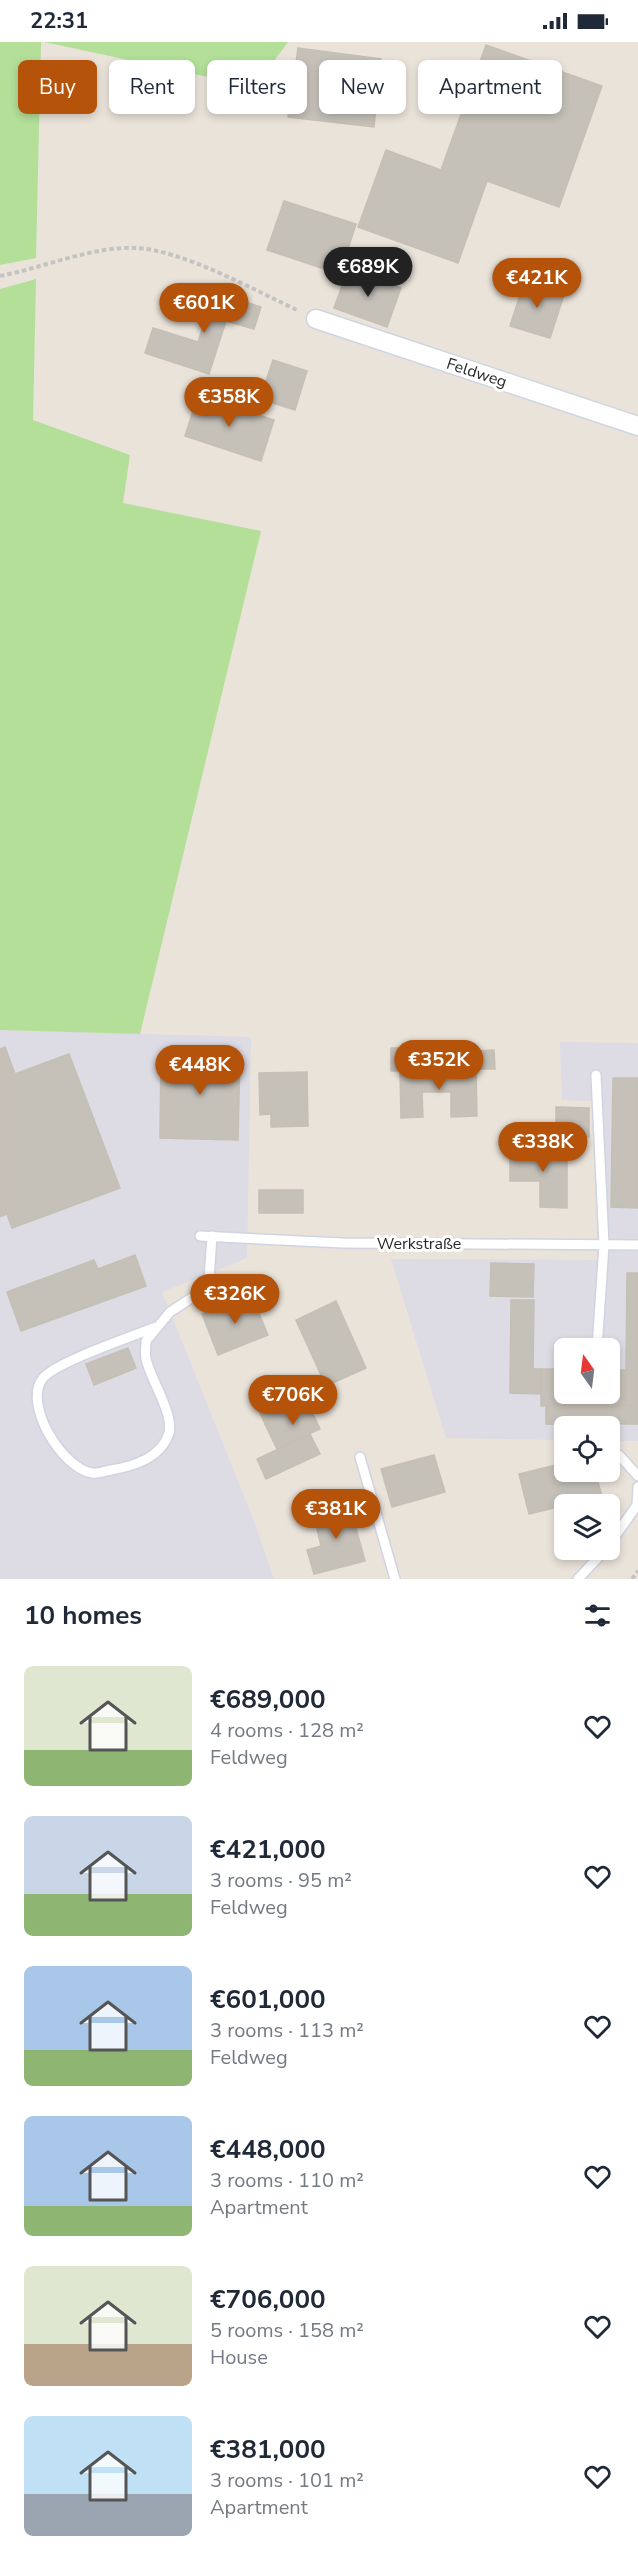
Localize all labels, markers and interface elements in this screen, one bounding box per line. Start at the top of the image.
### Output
text: 22:31 [30,6,88,36]
chip: Buy [18,60,97,114]
chip: Rent [109,60,195,114]
chip: Filters [207,60,307,114]
chip: New [319,60,406,114]
chip: Apartment [418,60,562,114]
pin: €689K [326,247,410,298]
text: €689K [337,253,399,280]
pin: €421K [495,258,579,309]
text: €421K [506,264,568,291]
pin: €601K [162,283,246,334]
text: €601K [173,289,235,316]
street label: Feldweg [444,353,510,393]
pin: €358K [187,377,271,428]
text: €358K [198,383,260,410]
pin: €352K [397,1040,481,1091]
pin: €448K [158,1045,242,1096]
text: €352K [408,1046,470,1073]
text: €448K [169,1051,231,1078]
pin: €338K [501,1122,585,1173]
text: €338K [512,1128,574,1155]
street label: Werkstraße [377,1233,461,1255]
pin: €326K [193,1274,277,1325]
text: €326K [204,1280,266,1307]
north arrow [554,1338,620,1404]
map controls [554,1338,620,1560]
pin: €706K [251,1375,335,1426]
text: €706K [262,1381,324,1408]
button: locate [554,1416,620,1482]
pin: €381K [294,1489,378,1540]
button: layers [554,1494,620,1560]
text: €381K [305,1495,367,1522]
text: 10 homes [24,1598,142,1633]
icon: filters [581,1599,614,1632]
text: €689,000 [210,1682,326,1717]
icon: home [72,1690,144,1762]
icon: heart [581,1710,614,1743]
text: 4 rooms · 128 m² [210,1717,364,1744]
text: Feldweg [210,1744,288,1771]
text: €421,000 [210,1832,326,1867]
icon: home [72,1840,144,1912]
icon: heart [581,1860,614,1893]
text: 3 rooms · 95 m² [210,1867,352,1894]
text: Feldweg [210,1894,288,1921]
text: €601,000 [210,1982,326,2017]
icon: home [72,1990,144,2062]
icon: heart [581,2010,614,2043]
text: 3 rooms · 113 m² [210,2017,364,2044]
text: Feldweg [210,2044,288,2071]
text: €448,000 [210,2132,326,2167]
icon: home [72,2140,144,2212]
icon: heart [581,2160,614,2193]
text: 3 rooms · 110 m² [210,2167,364,2194]
text: Apartment [210,2194,308,2221]
text: €706,000 [210,2282,326,2317]
icon: home [72,2290,144,2362]
icon: heart [581,2310,614,2343]
text: 5 rooms · 158 m² [210,2317,364,2344]
text: House [210,2344,268,2371]
text: €381,000 [210,2432,326,2467]
icon: home [72,2440,144,2512]
icon: heart [581,2460,614,2493]
text: 3 rooms · 101 m² [210,2467,364,2494]
text: Apartment [210,2494,308,2521]

